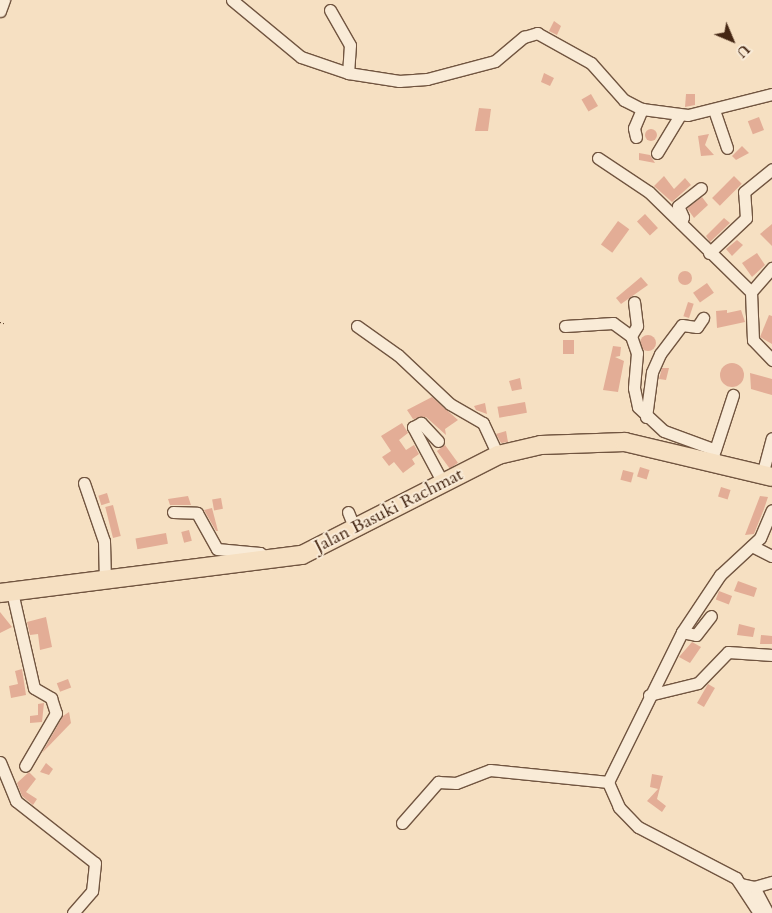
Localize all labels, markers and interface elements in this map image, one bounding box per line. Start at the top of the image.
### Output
north arrow [707,15,757,65]
text: U [732,40,754,62]
street label: Jalan Basuki Rachmat [311,464,467,558]

